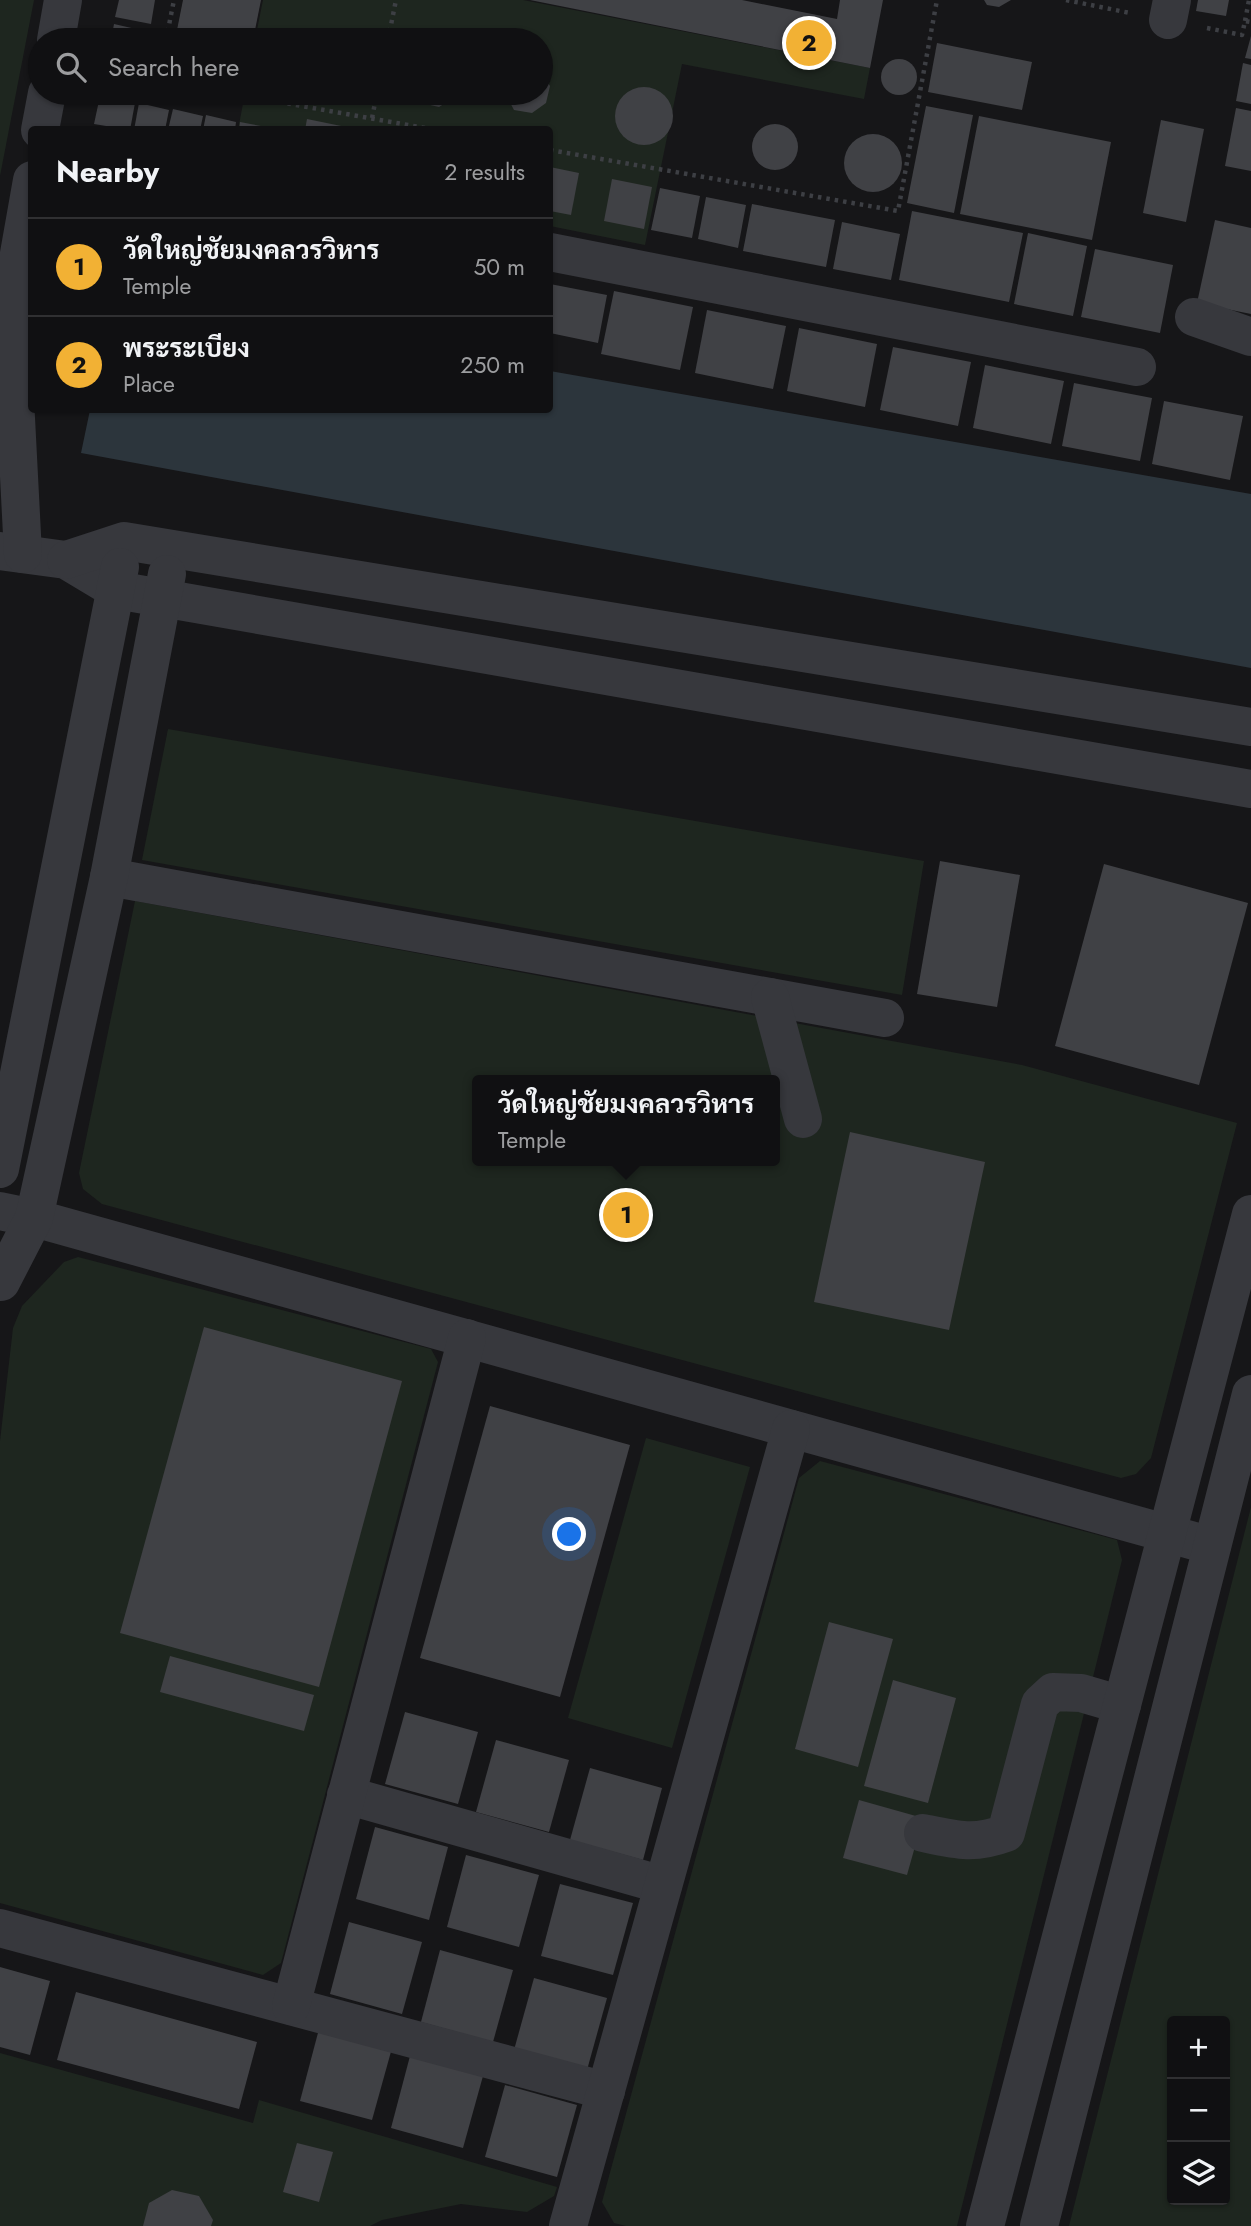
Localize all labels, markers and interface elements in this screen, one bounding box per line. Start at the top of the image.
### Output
pin: 2 [786,17,832,69]
search box [28,28,553,105]
icon: search [52,48,90,86]
text: Search here [108,48,240,86]
text: Nearby [56,150,159,193]
text: 2 results [444,155,525,189]
text: วัดใหญ่ชัยมงคลวรวิหาร [123,231,379,269]
text: 1 [73,250,85,284]
text: 50 m [473,250,525,284]
text: Temple [123,269,191,303]
text: พระระเบียง [123,329,250,367]
text: 2 [71,348,87,382]
text: 250 m [460,348,525,382]
text: Place [123,367,175,401]
popup [472,1075,780,1166]
text: วัดใหญ่ชัยมงคลวรวิหาร [498,1085,754,1123]
text: Temple [498,1123,566,1157]
pin: 1 [603,1189,649,1241]
your location [552,1517,586,1551]
map controls [1167,2016,1230,2205]
button: + [1167,2016,1230,2079]
button: − [1167,2079,1230,2142]
button: layers [1167,2142,1230,2205]

